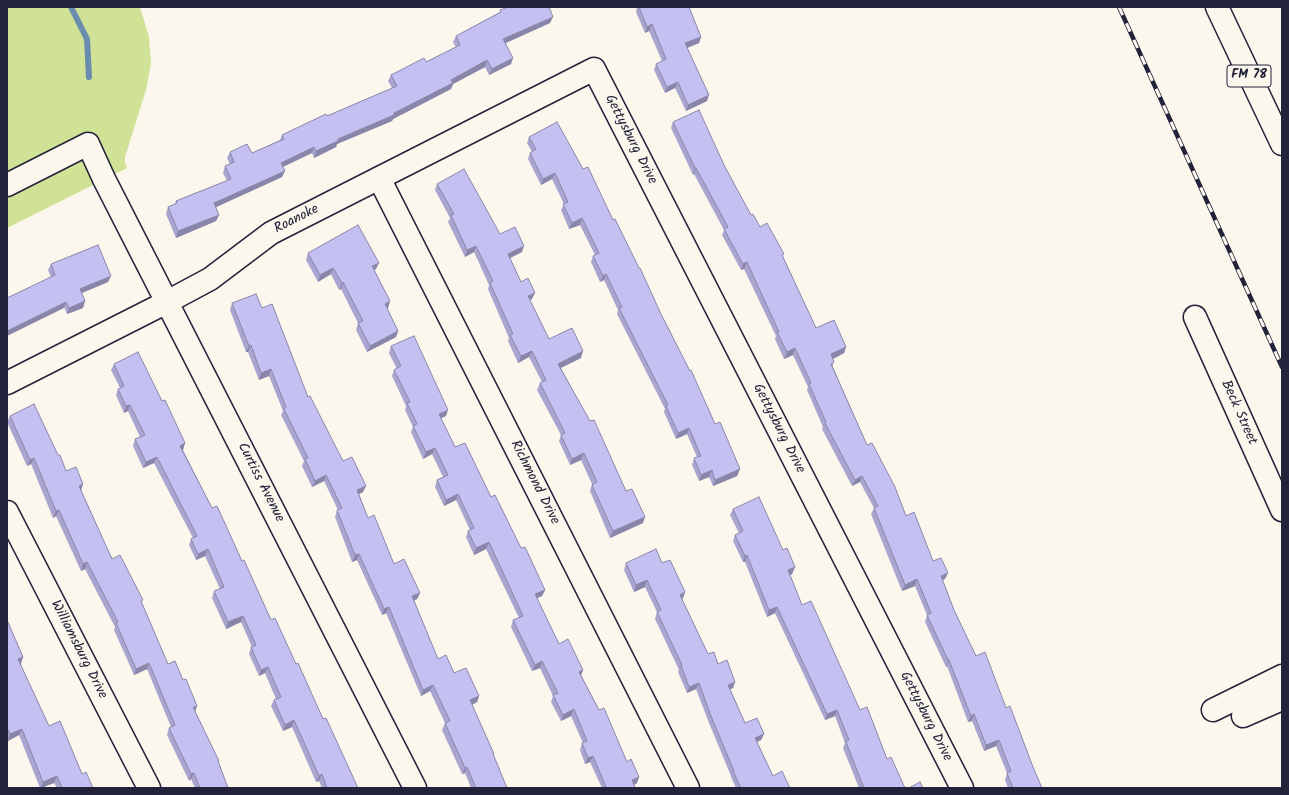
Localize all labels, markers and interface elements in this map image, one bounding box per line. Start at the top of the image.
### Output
road number: FM 78 [1227,65,1271,87]
street label: Gettysburg Drive [600,92,660,188]
street label: Roanoke [272,202,322,238]
street label: Beck Street [1216,378,1260,448]
street label: Gettysburg Drive [748,381,808,477]
street label: Richmond Drive [506,438,562,528]
street label: Curtiss Avenue [233,440,287,526]
street label: Williamsburg Drive [46,598,110,702]
street label: Gettysburg Drive [895,669,955,765]

